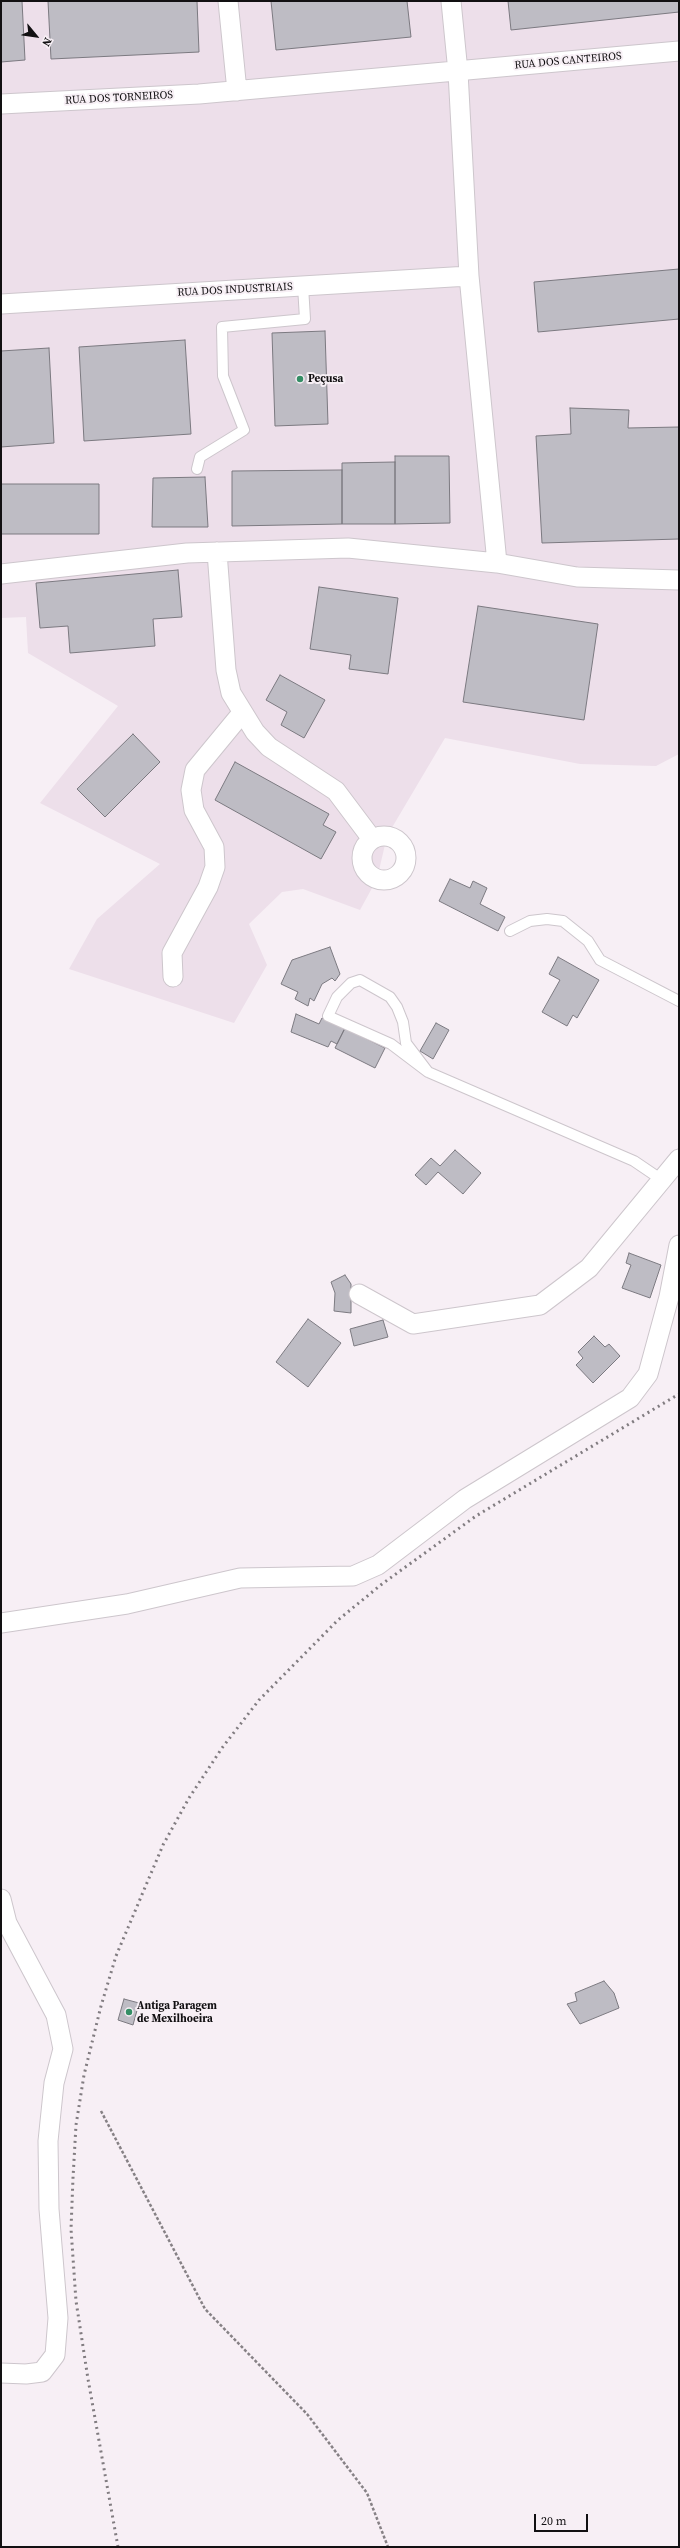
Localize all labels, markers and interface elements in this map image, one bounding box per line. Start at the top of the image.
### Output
north arrow [16,16,56,56]
text: N [38,35,55,49]
street label: RUA DOS CANTEIROS [514,50,622,72]
street label: RUA DOS TORNEIROS [65,89,173,107]
street label: RUA DOS INDUSTRIAIS [177,280,293,300]
place label: Peçusa [308,372,343,386]
marker: Peçusa [295,374,305,384]
place label: Antiga Paragem de Mexilhoeira [137,1999,217,2025]
marker: Antiga Paragem de Mexilhoeira [124,2007,134,2017]
scale bar [536,2506,590,2532]
text: 20 m [541,2513,567,2529]

